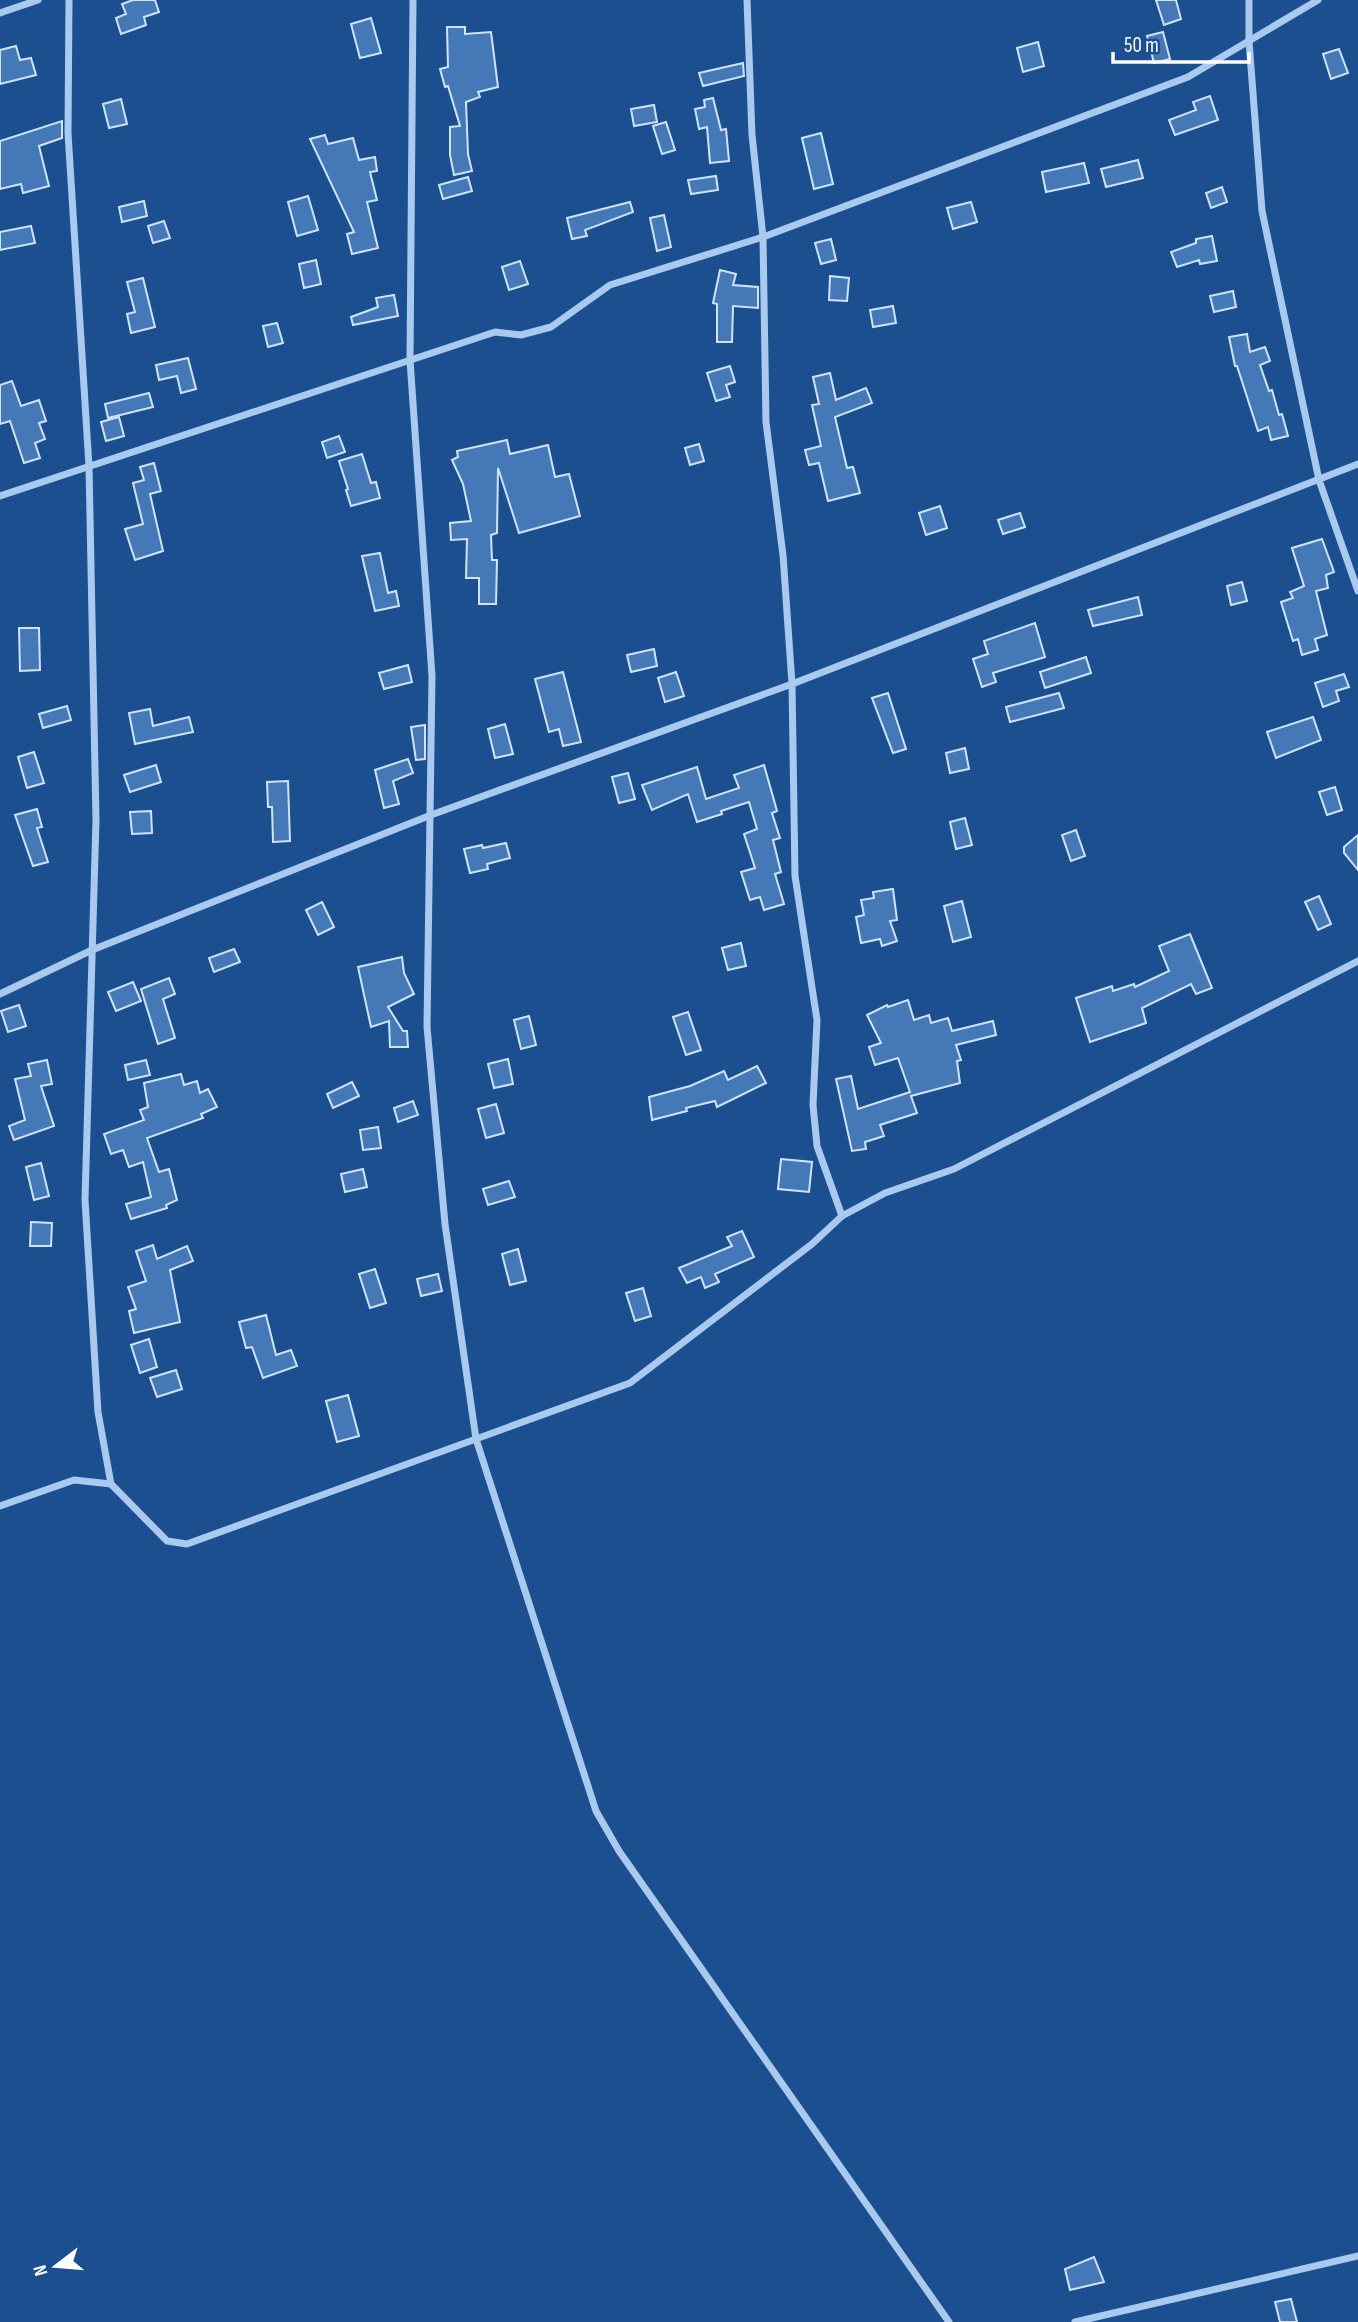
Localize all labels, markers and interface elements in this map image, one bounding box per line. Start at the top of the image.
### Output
scale bar [1113,21,1250,65]
text: 50 m [1124,33,1159,58]
north arrow [21,2231,91,2301]
text: N [29,2262,54,2278]

